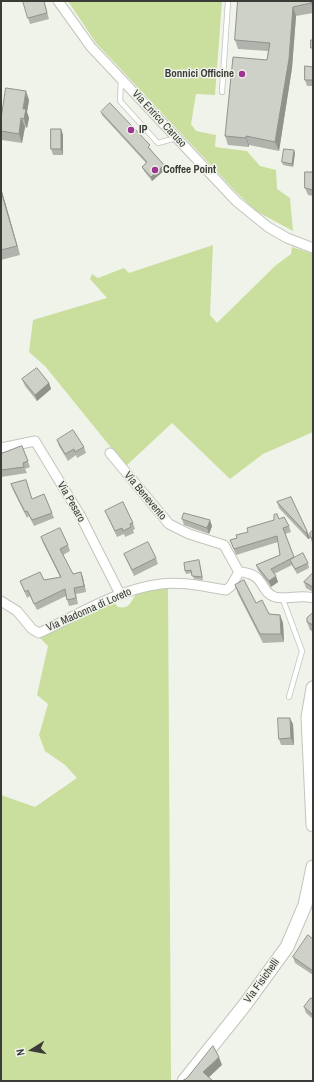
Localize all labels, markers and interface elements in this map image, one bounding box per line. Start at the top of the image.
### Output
place label: Bonnici Officine [165,67,234,81]
marker: Bonnici Officine [237,69,247,79]
street label: Via Enrico Caruso [129,88,189,150]
place label: IP [139,123,148,137]
marker: IP [126,125,136,135]
place label: Coffee Point [163,163,216,177]
marker: Coffee Point [150,165,160,175]
street label: Via Benevento [121,469,169,523]
street label: Via Pesaro [54,479,88,525]
street label: Via Madonna di Loreto [44,585,134,635]
street label: Via Fisichelli [241,956,283,1006]
north arrow [12,1030,52,1070]
text: N [13,1048,28,1057]

